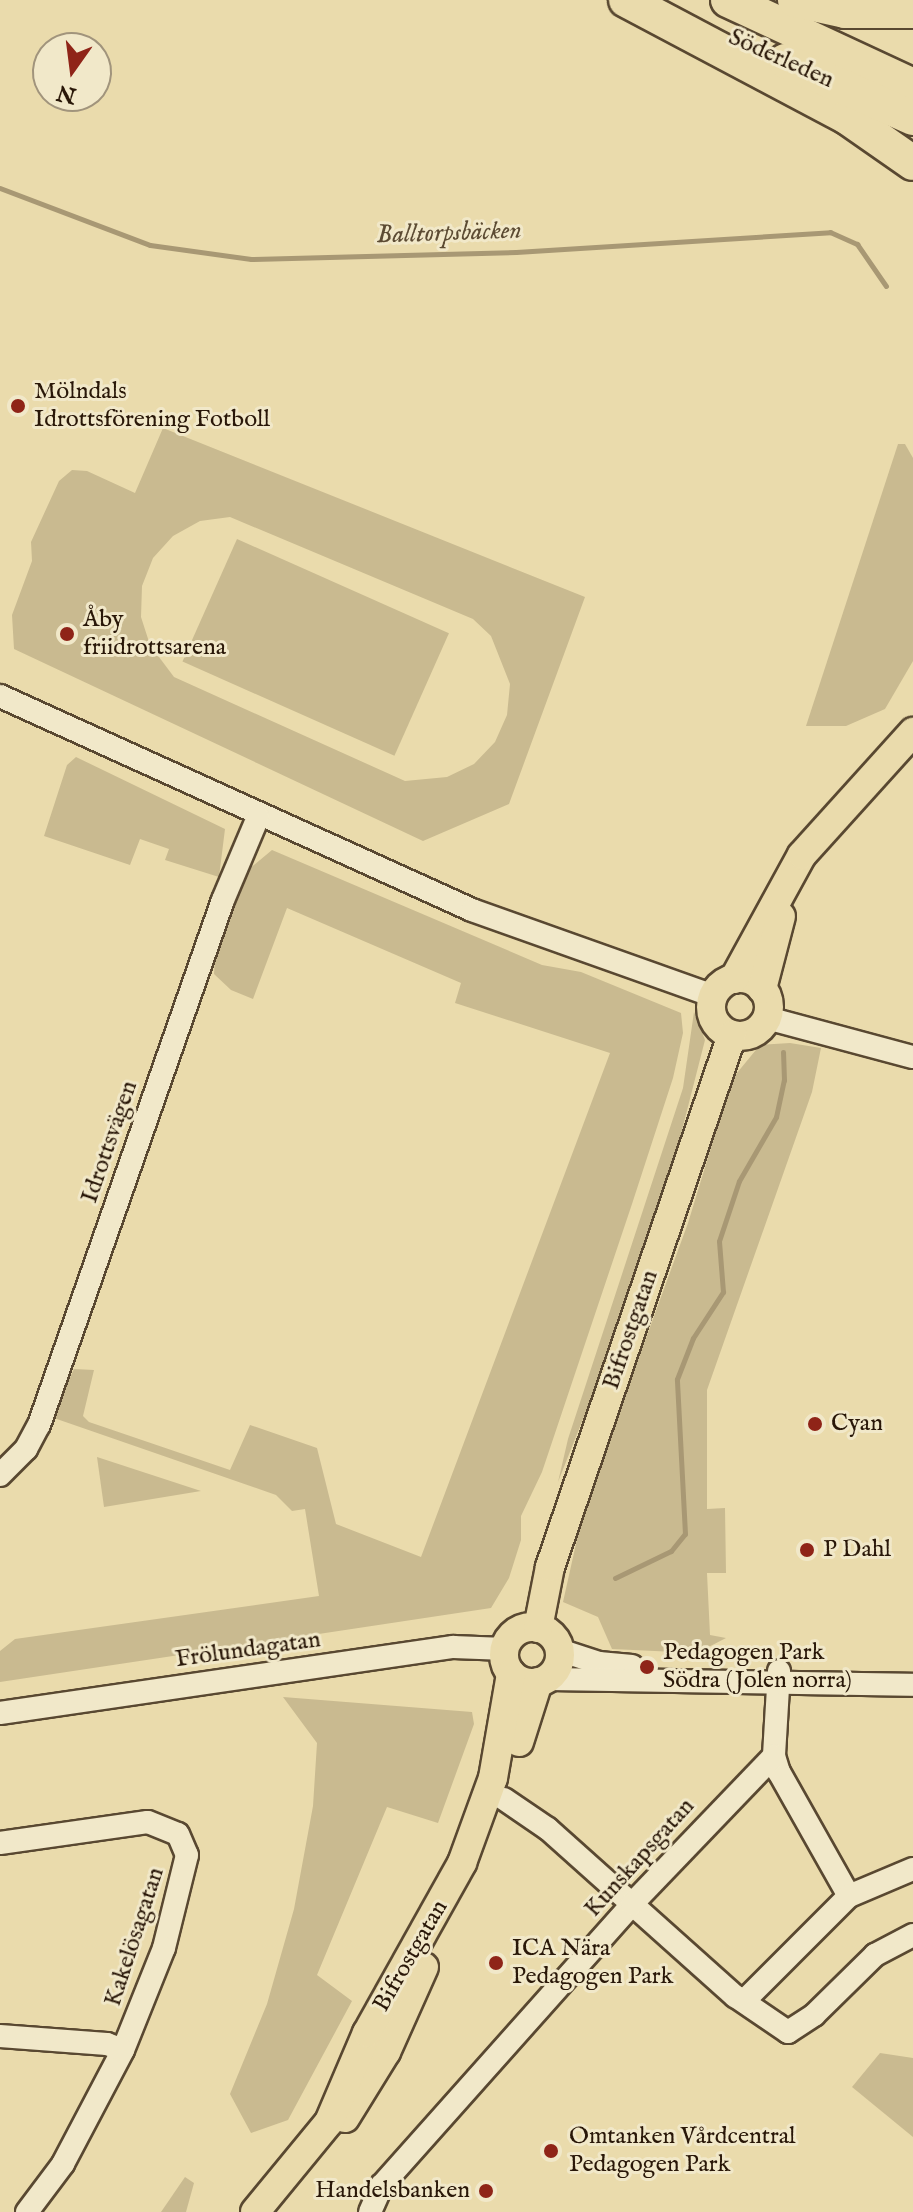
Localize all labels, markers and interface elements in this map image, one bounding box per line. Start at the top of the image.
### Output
street label: Söderleden [724,23,838,95]
north arrow [32,32,112,112]
text: N [54,77,79,109]
water label: Balltorpsbäcken [376,215,522,251]
place label: Mölndals Idrottsförening Fotboll [34,378,270,434]
marker: Mölndals Idrottsförening Fotboll [9,397,27,415]
place label: Åby friidrottsarena [83,606,226,662]
marker: Åby friidrottsarena [58,625,76,643]
street label: Idrottsvägen [76,1077,144,1207]
street label: Bifrostgatan [597,1267,665,1393]
place label: Cyan [831,1410,883,1438]
marker: Cyan [806,1415,824,1433]
place label: P Dahl [823,1536,891,1564]
marker: P Dahl [798,1541,816,1559]
street label: Frölundagatan [174,1626,322,1674]
place label: Pedagogen Park Södra (Jolen norra) [663,1639,852,1695]
marker: Pedagogen Park Södra (Jolen norra) [638,1658,656,1676]
street label: Kunskapsgatan [579,1792,701,1924]
street label: Kakelösagatan [99,1864,171,2010]
street label: Bifrostgatan [367,1895,455,2017]
place label: ICA Nära Pedagogen Park [512,1935,673,1991]
marker: ICA Nära Pedagogen Park [487,1954,505,1972]
place label: Omtanken Vårdcentral Pedagogen Park [569,2123,796,2179]
marker: Omtanken Vårdcentral Pedagogen Park [540,2140,562,2162]
place label: Handelsbanken [315,2177,470,2205]
marker: Handelsbanken [477,2182,495,2200]

